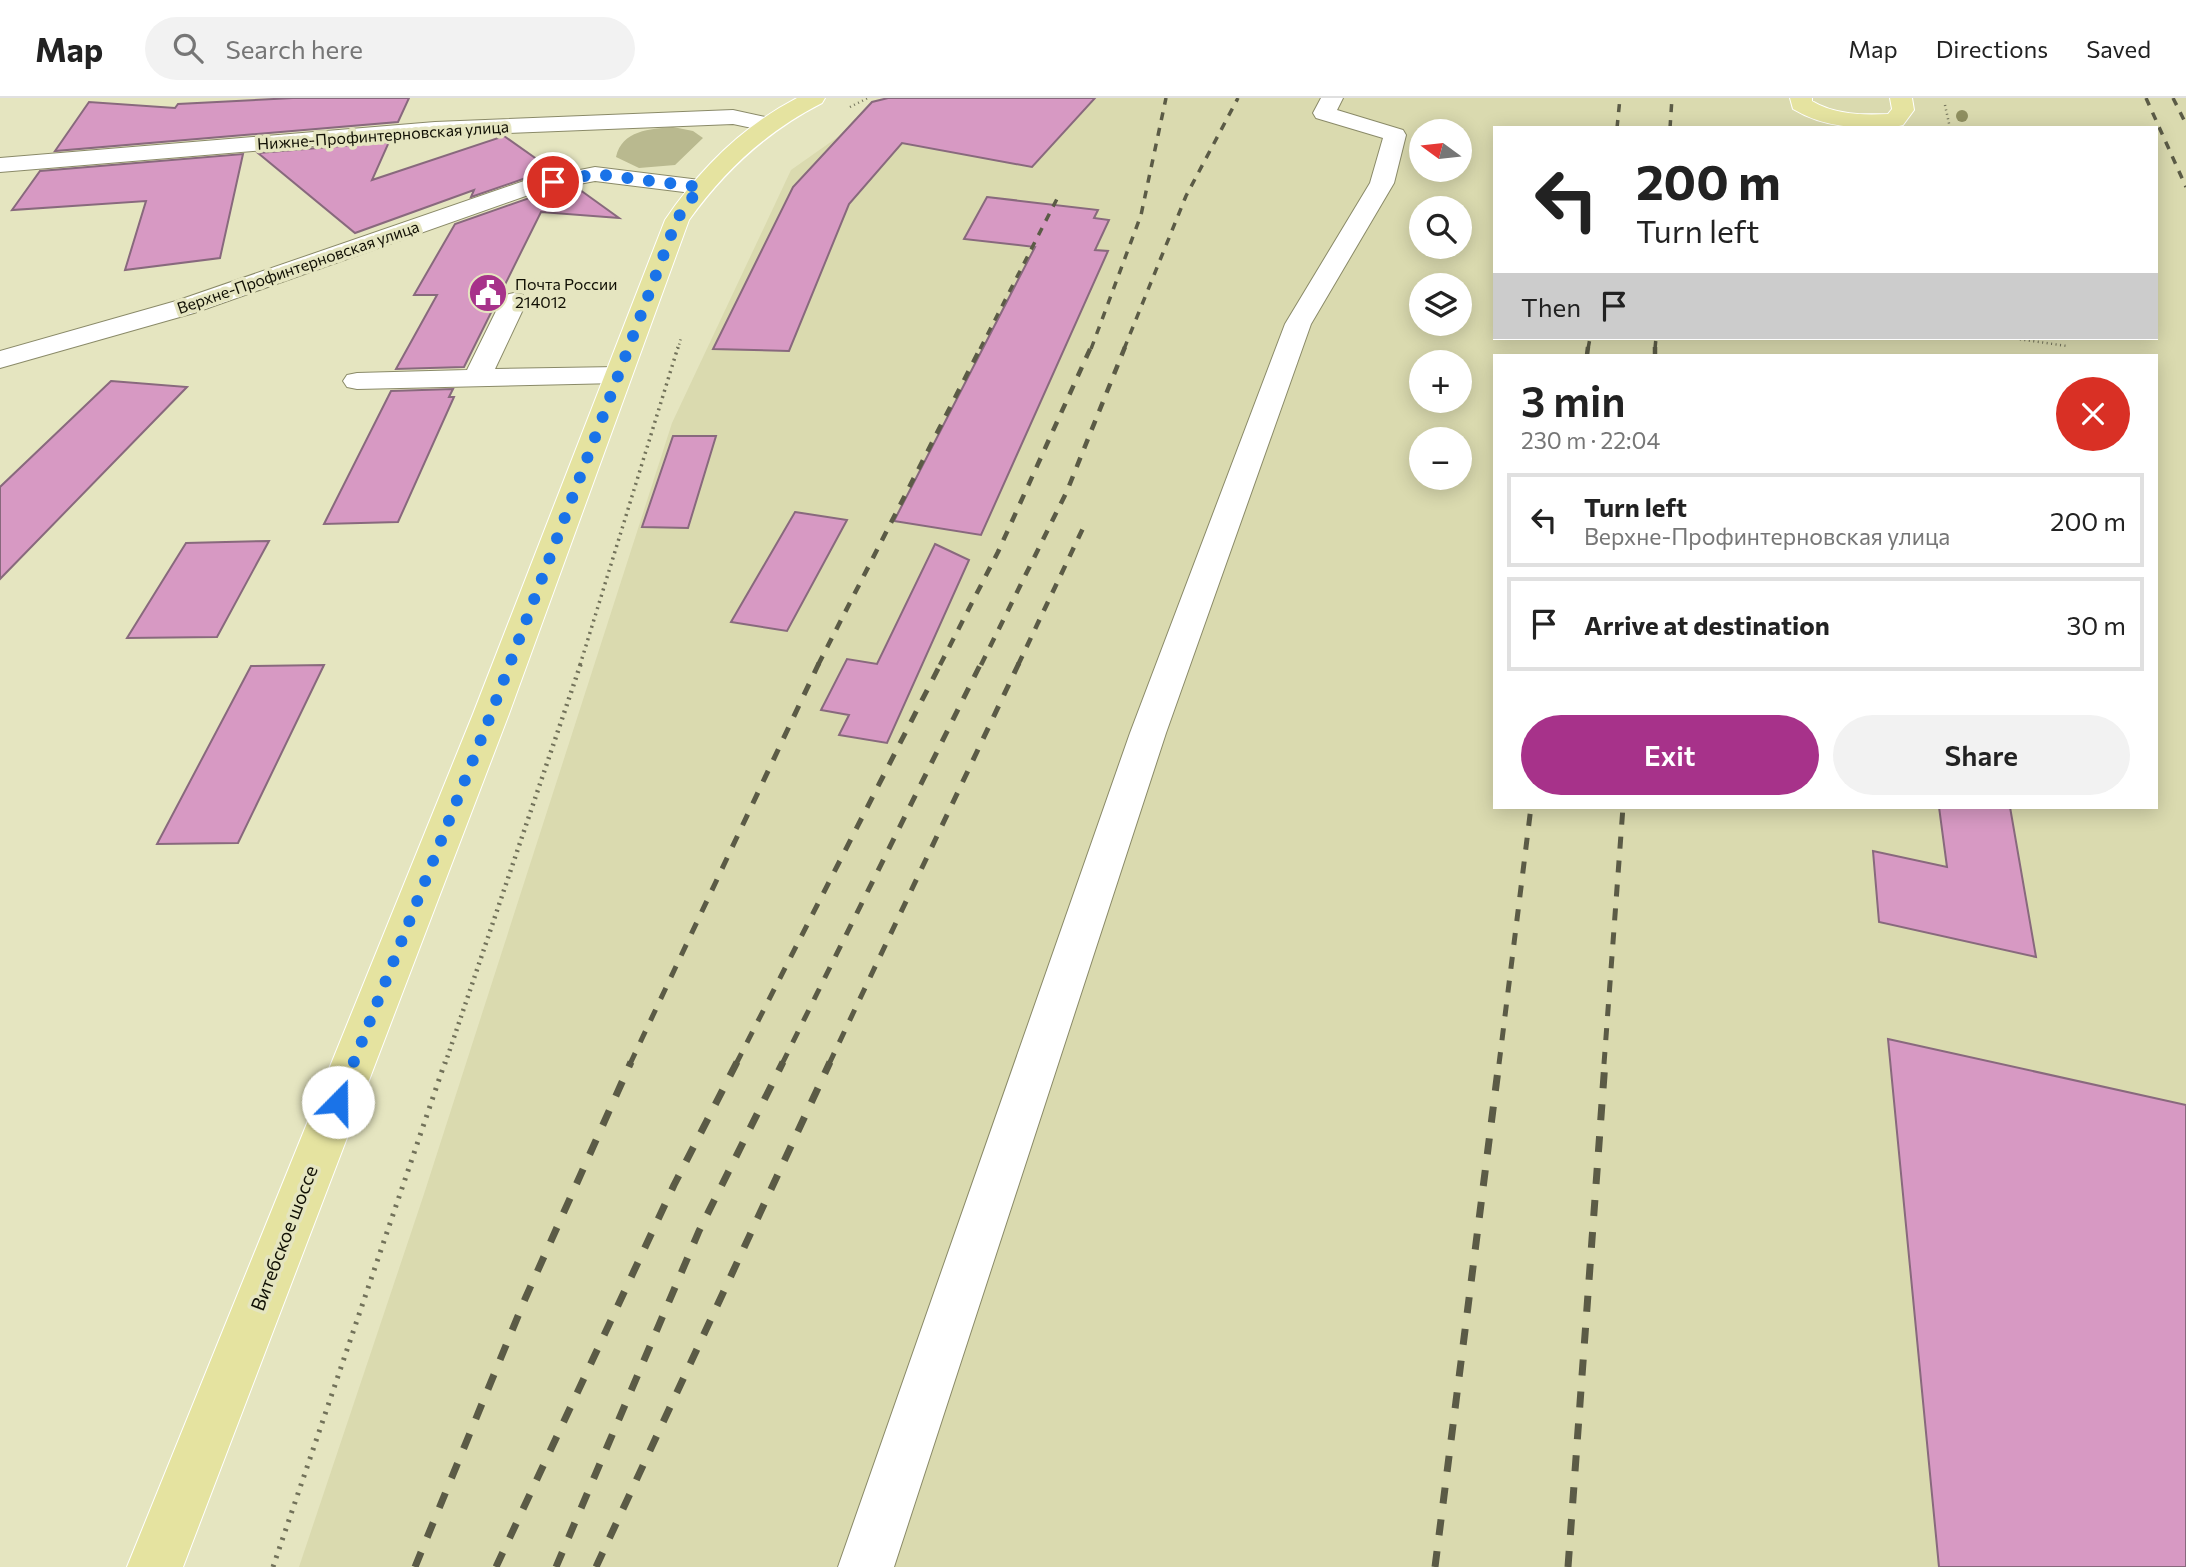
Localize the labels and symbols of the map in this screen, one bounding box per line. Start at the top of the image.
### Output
street label: Нижне-Профинтерновская улица [256,116,509,153]
north arrow [1409,119,1472,182]
pin [523,152,583,212]
street label: Верхне-Профинтерновская улица [174,216,421,317]
public building icon: Почта России 214012 [467,272,509,314]
place label: Почта России 214012 [515,274,617,311]
position arrow [301,1065,375,1139]
street label: Витебское шоссе [245,1162,322,1314]

